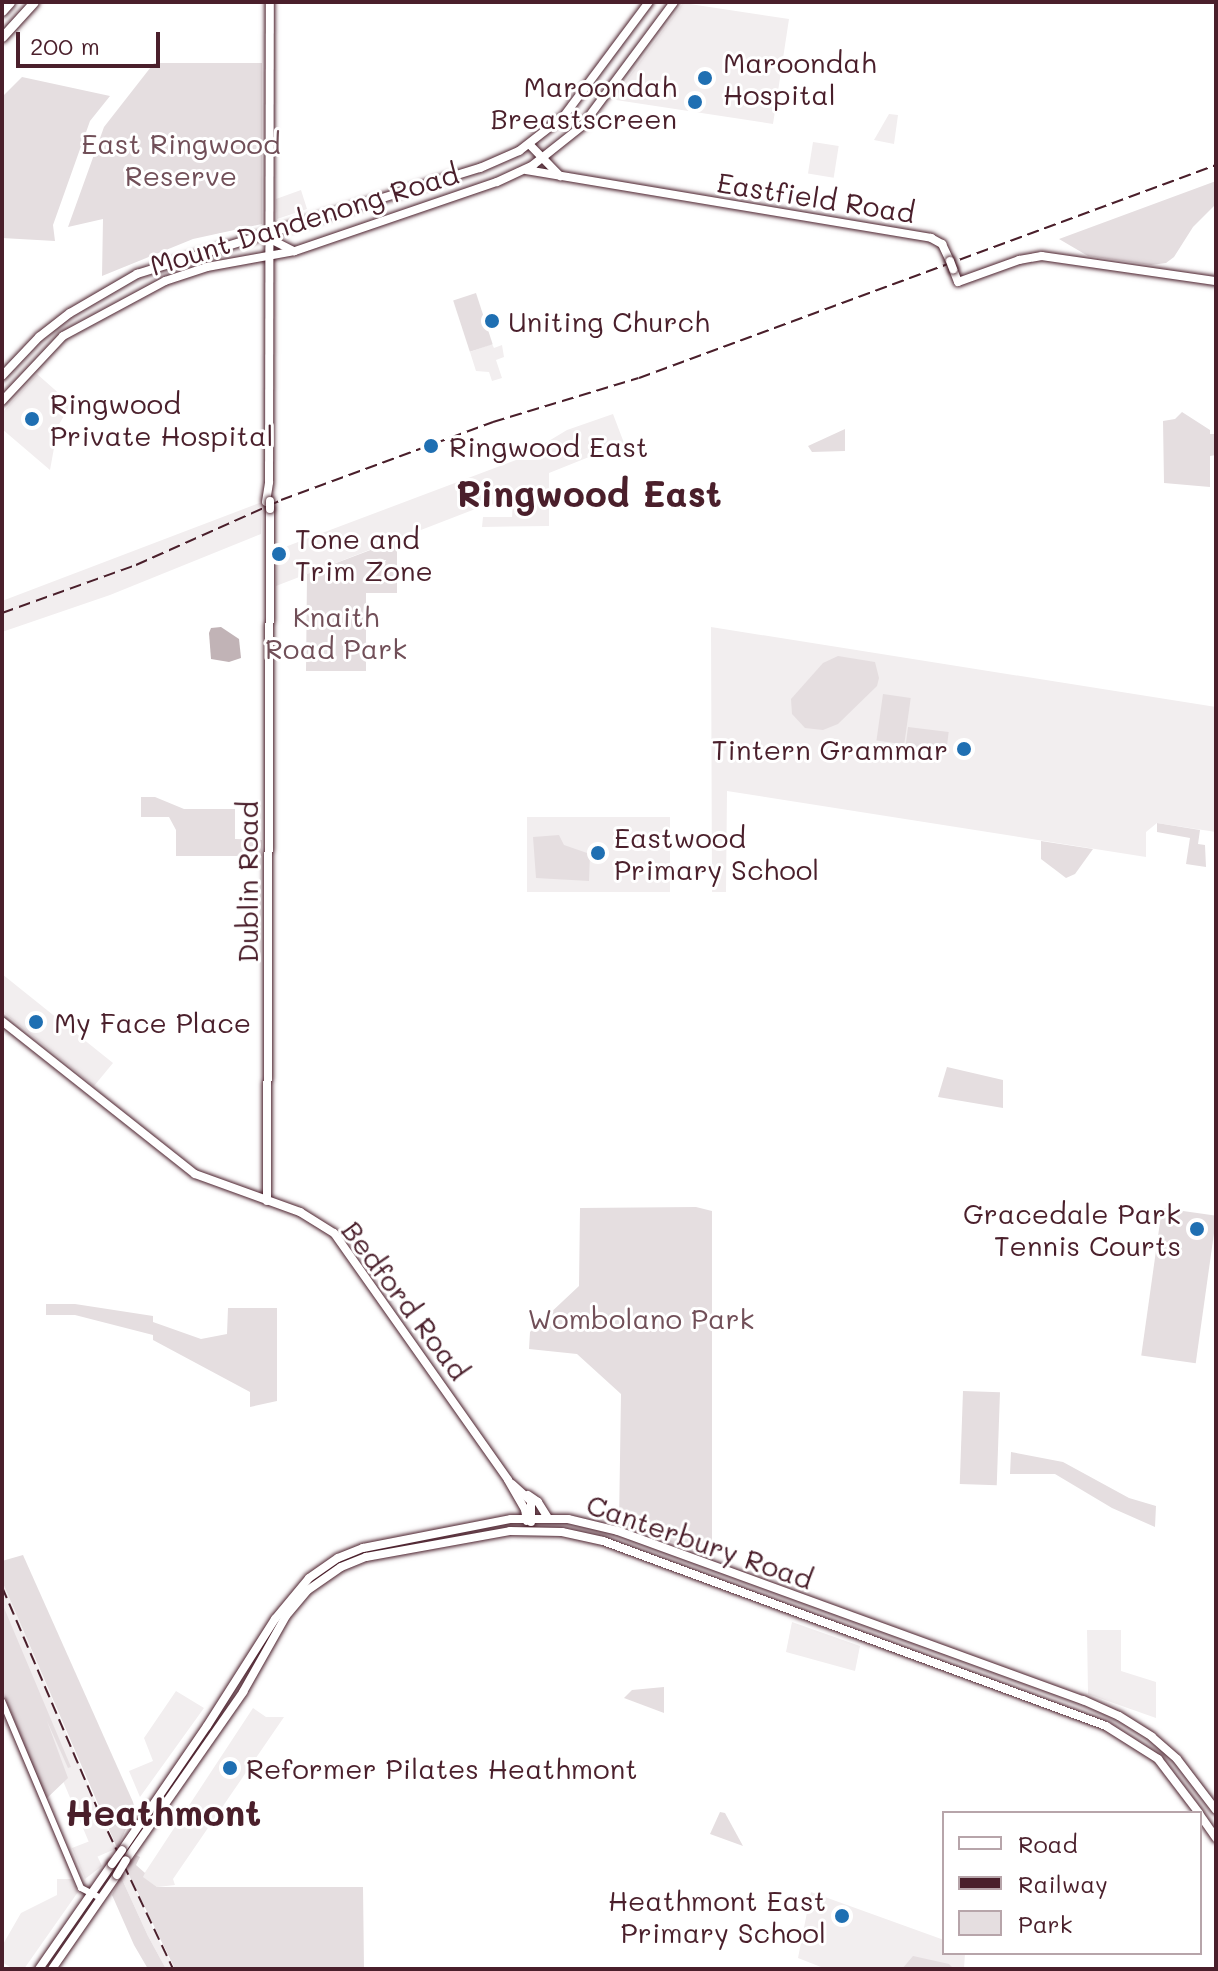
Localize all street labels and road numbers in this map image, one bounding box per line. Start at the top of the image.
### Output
street label: Mount Dandenong Road [146,156,462,282]
street label: Eastfield Road [715,165,917,229]
street label: Dublin Road [230,801,264,963]
street label: Bedford Road [335,1214,477,1386]
street label: Canterbury Road [582,1487,818,1595]

